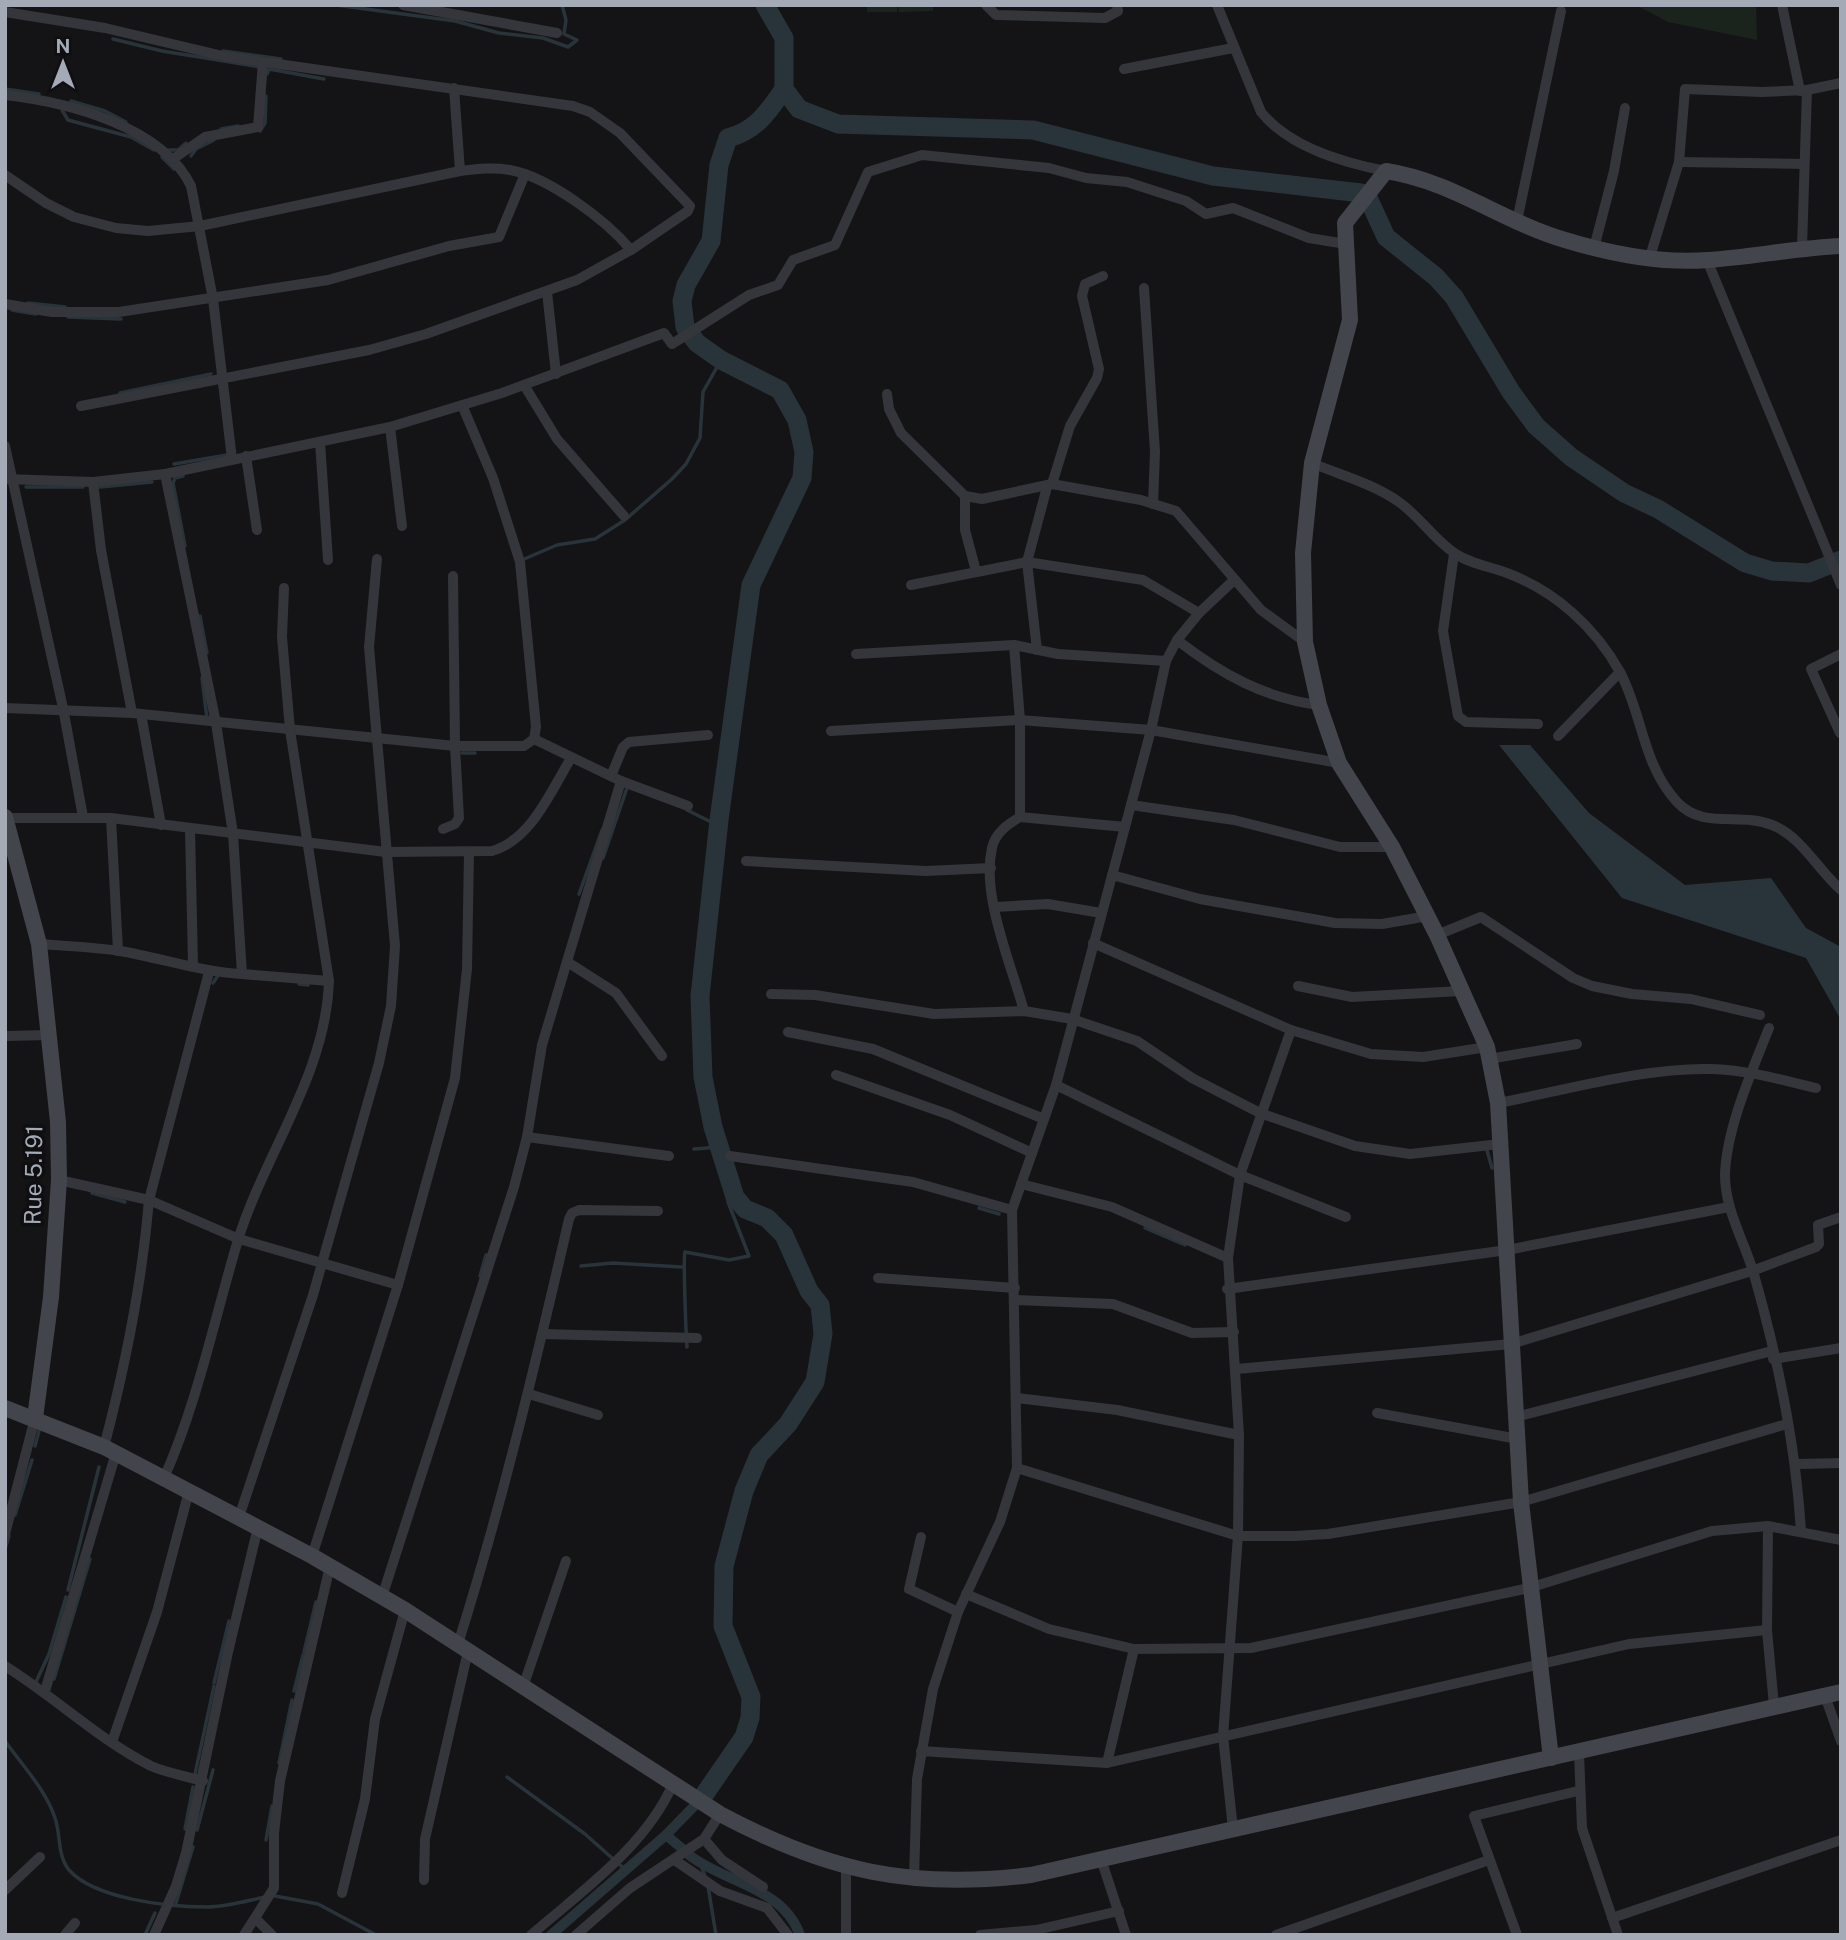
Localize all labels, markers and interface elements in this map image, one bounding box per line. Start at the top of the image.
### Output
north arrow [28,28,98,98]
text: N [56,35,70,57]
street label: Rue 5.191 [19,1125,47,1225]

